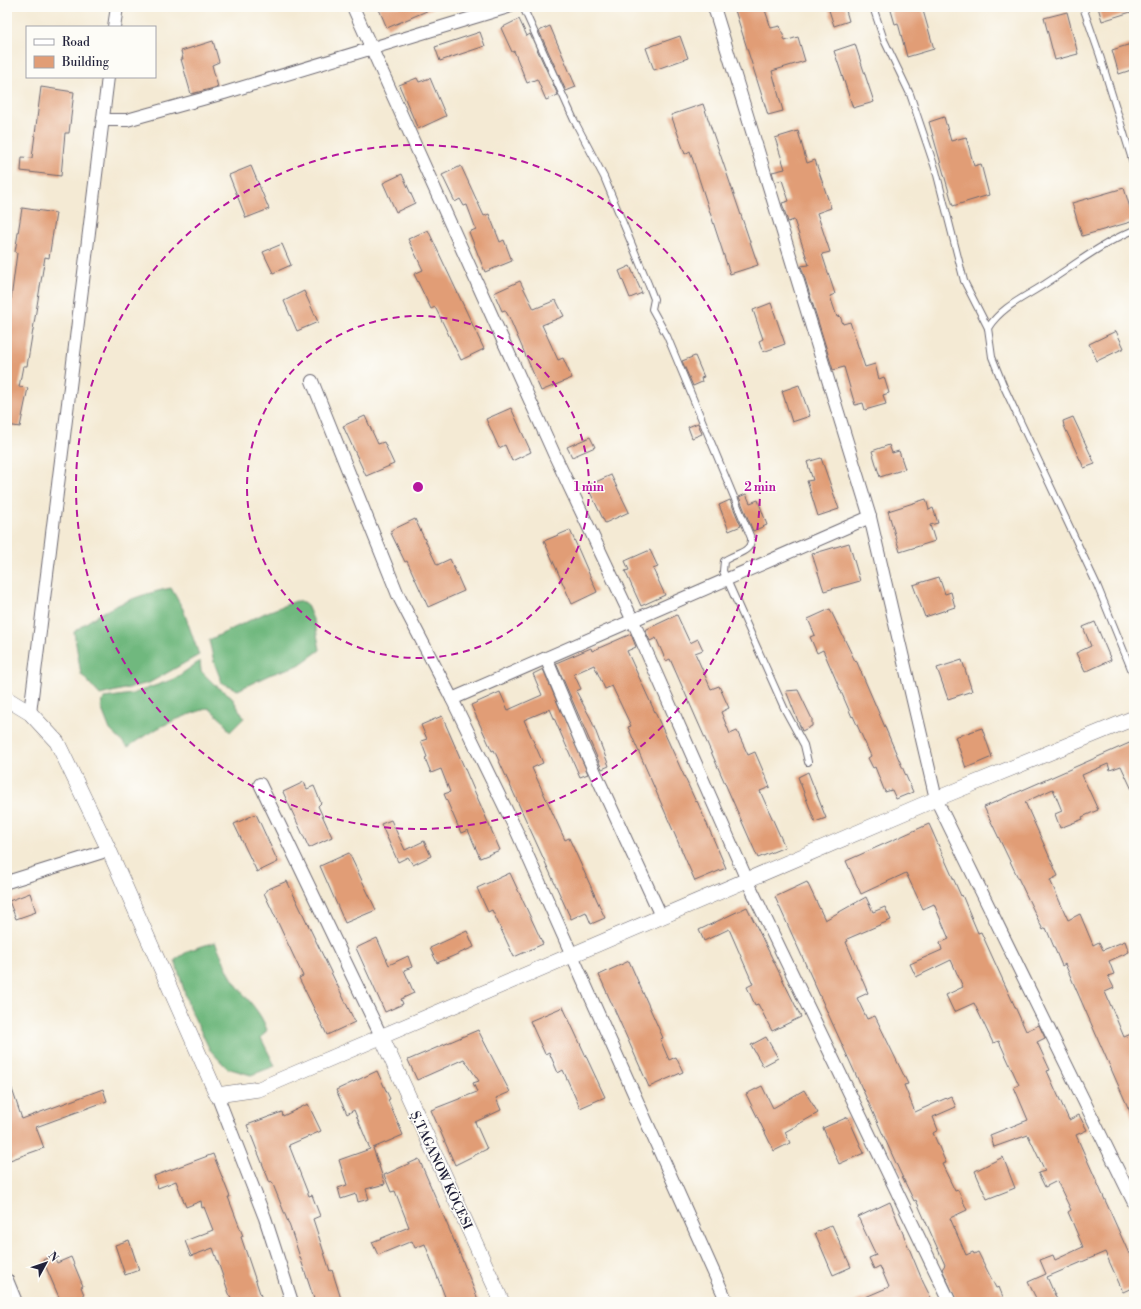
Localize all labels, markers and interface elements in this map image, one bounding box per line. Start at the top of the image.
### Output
legend [26,26,156,78]
text: Road [62,35,90,50]
text: Building [61,55,110,70]
centre of rings [411,480,425,494]
text: 1 min [574,480,605,495]
text: 2 min [744,480,776,495]
street label: Ş.TAGANOW KÖÇESI [407,1108,477,1232]
north arrow [26,1243,66,1283]
text: N [45,1249,61,1265]

